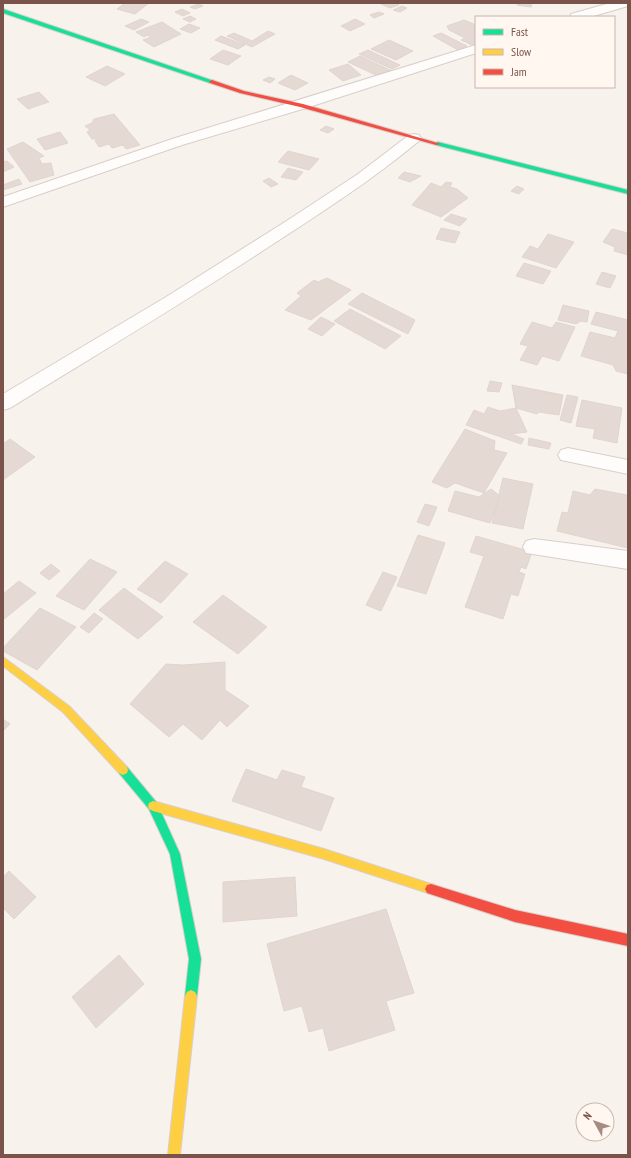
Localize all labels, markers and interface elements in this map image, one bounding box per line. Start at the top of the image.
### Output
legend [475,16,615,88]
text: Fast [511,24,529,39]
text: Slow [511,44,532,59]
text: Jam [510,64,527,79]
north arrow [575,1102,615,1142]
text: N [580,1109,595,1122]

